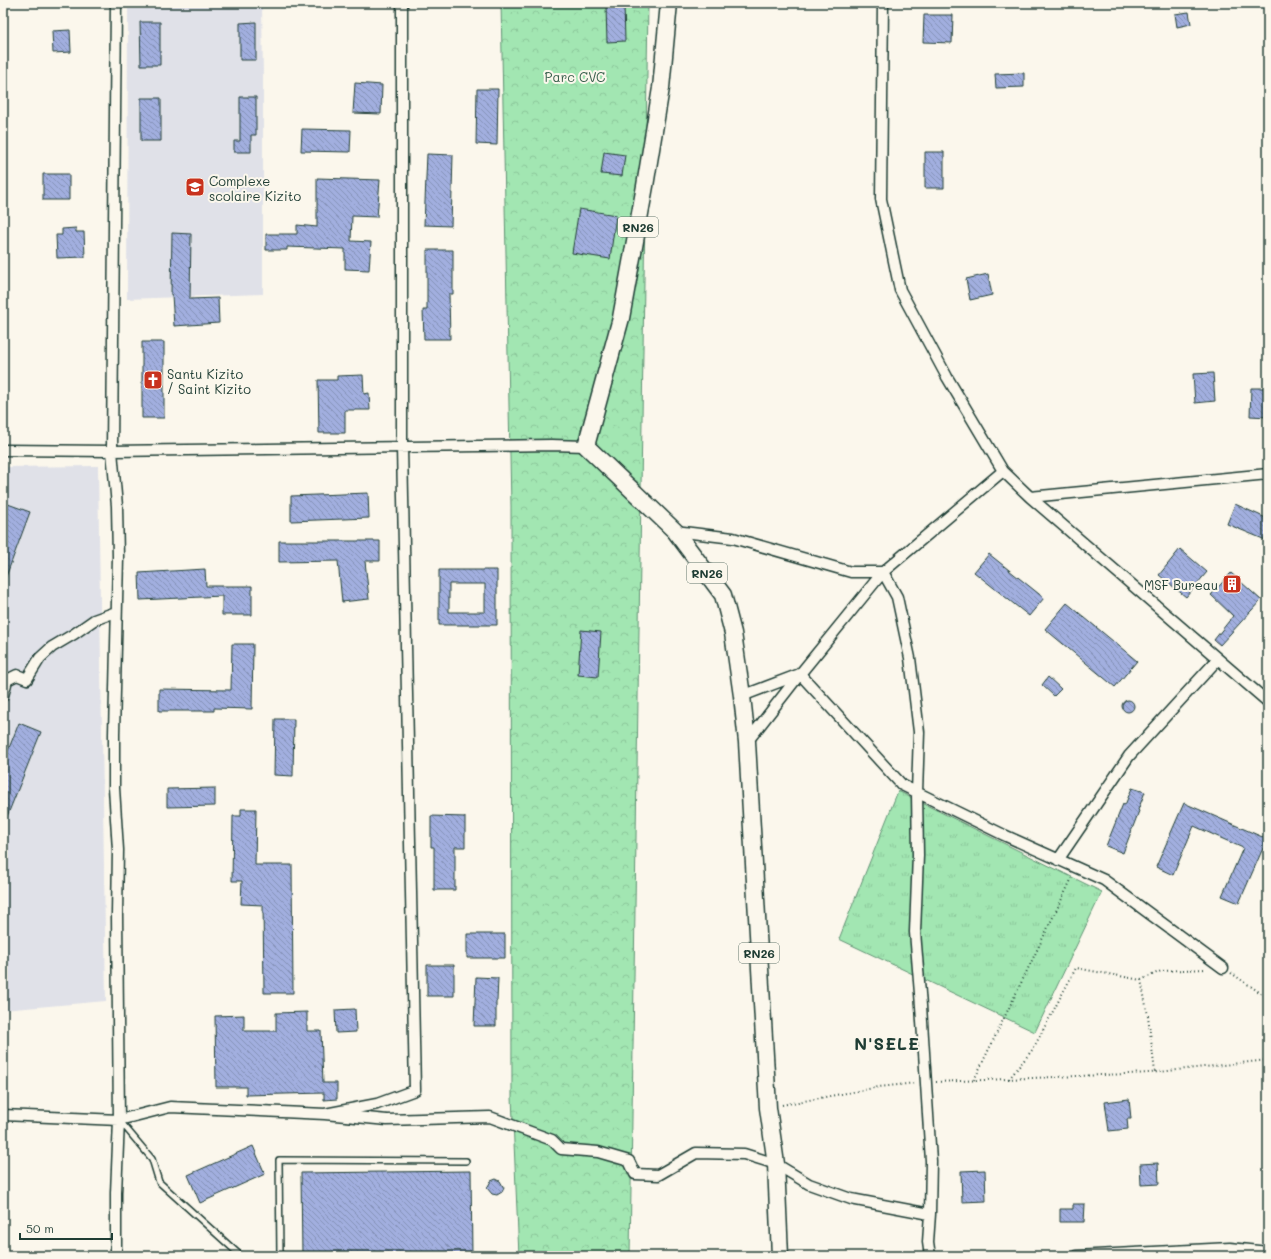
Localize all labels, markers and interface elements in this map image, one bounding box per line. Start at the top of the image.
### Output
park label: Parc CVC [545,68,605,85]
place label: Complexe scolaire Kizito [209,172,302,204]
school or university icon: Complexe scolaire Kizito [184,176,206,198]
road number: RN26 [618,217,658,237]
place label: Santu Kizito / Saint Kizito [167,365,251,397]
church icon: Santu Kizito / Saint Kizito [142,369,164,391]
road number: RN26 [687,563,727,583]
building icon: MSF Bureau [1221,573,1243,595]
place label: MSF Bureau [1144,576,1218,593]
road number: RN26 [739,943,779,963]
district label: N'SELE [854,1032,920,1054]
scale bar [20,1215,112,1241]
text: 50 m [26,1220,54,1236]

